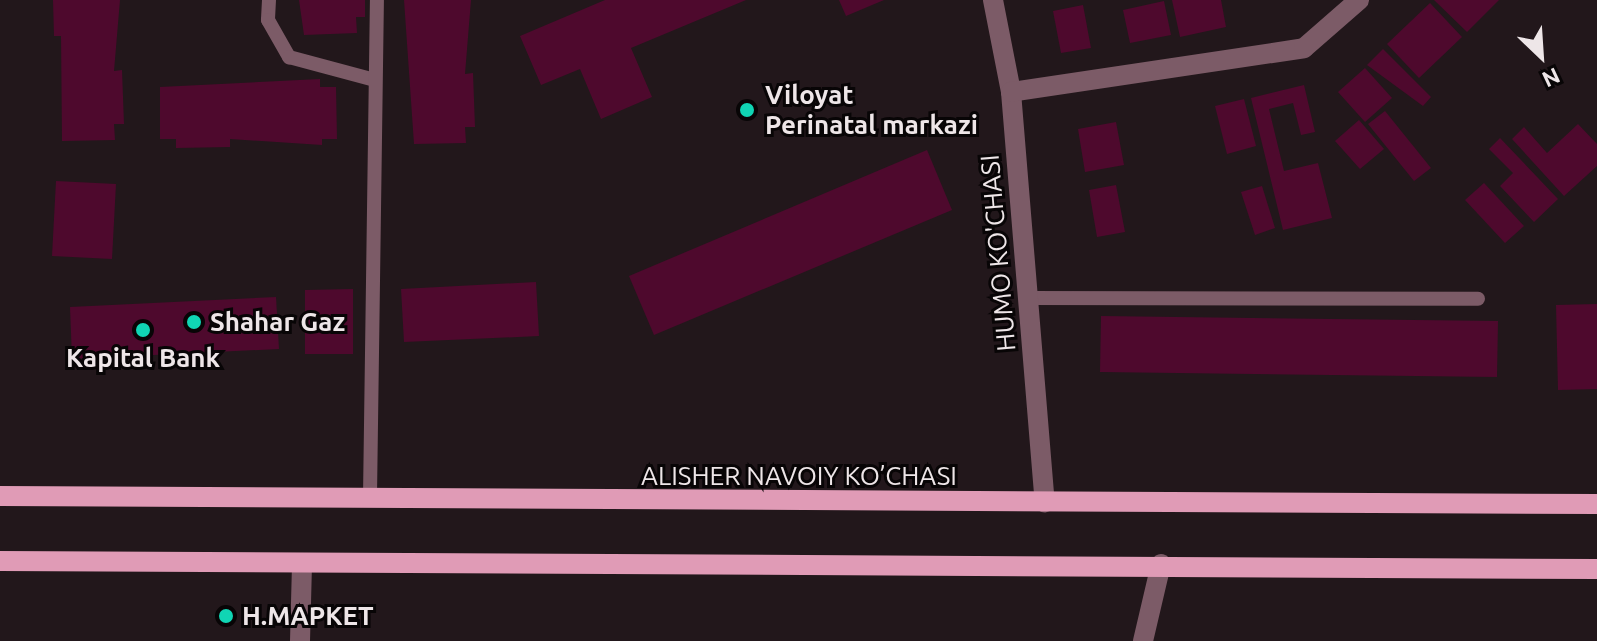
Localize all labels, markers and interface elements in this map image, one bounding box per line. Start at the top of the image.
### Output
north arrow [1501,16,1581,96]
text: N [1539,63,1564,93]
place label: Viloyat Perinatal markazi [765,79,978,140]
marker: Viloyat Perinatal markazi [736,99,758,121]
street label: HUMO KO'CHASI [974,153,1022,353]
place label: Shahar Gaz [210,306,345,338]
marker: Shahar Gaz [185,313,203,331]
marker: Kapital Bank [134,321,152,339]
place label: Kapital Bank [66,342,220,374]
street label: ALISHER NAVOIY KO’CHASI [641,460,957,492]
place label: Н.МАРКЕТ [242,600,374,632]
marker: Н.МАРКЕТ [217,607,235,625]

